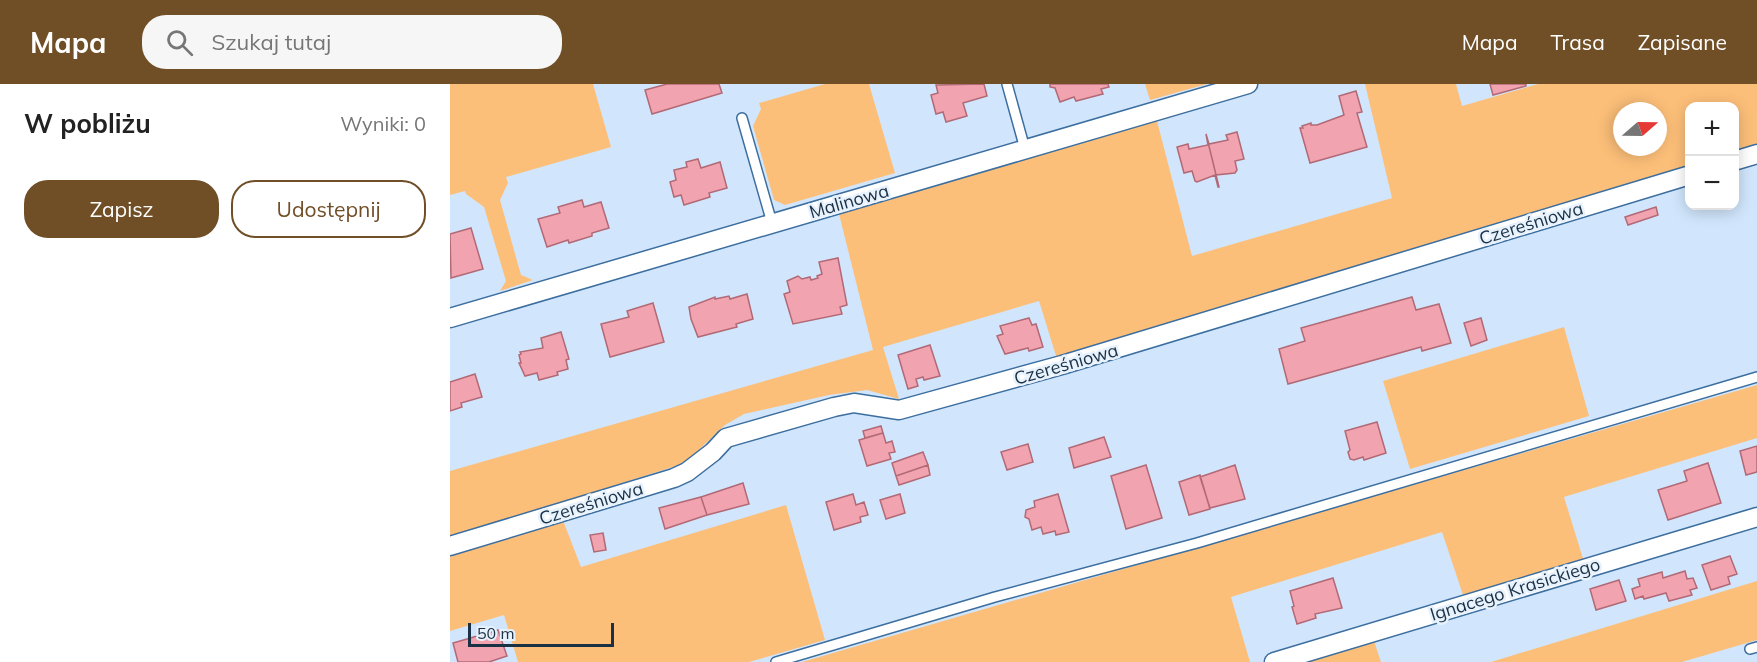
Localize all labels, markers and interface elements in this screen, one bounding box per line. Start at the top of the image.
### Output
search box [142,15,562,69]
text: Mapa [30,25,106,60]
icon: search [163,26,196,59]
text: Szukaj tutaj [211,28,331,56]
text: Mapa [1462,29,1518,55]
text: Trasa [1551,29,1605,55]
text: Zapisane [1638,29,1727,55]
north arrow [1613,102,1667,156]
map controls [1685,102,1739,210]
button: + [1685,102,1739,156]
text: W pobliżu [24,107,151,140]
text: Wyniki: 0 [340,111,426,136]
button: − [1685,156,1739,210]
street label: Malinowa [807,179,891,223]
button: Zapisz [24,180,219,238]
button: Udostępnij [231,180,426,238]
street label: Czereśniowa [1476,196,1586,250]
street label: Czereśniowa [1011,338,1121,390]
street label: Czereśniowa [536,476,646,530]
street label: Ignacego Krasickiego [1427,552,1603,626]
scale bar [468,620,614,648]
text: 50 m [477,623,514,643]

